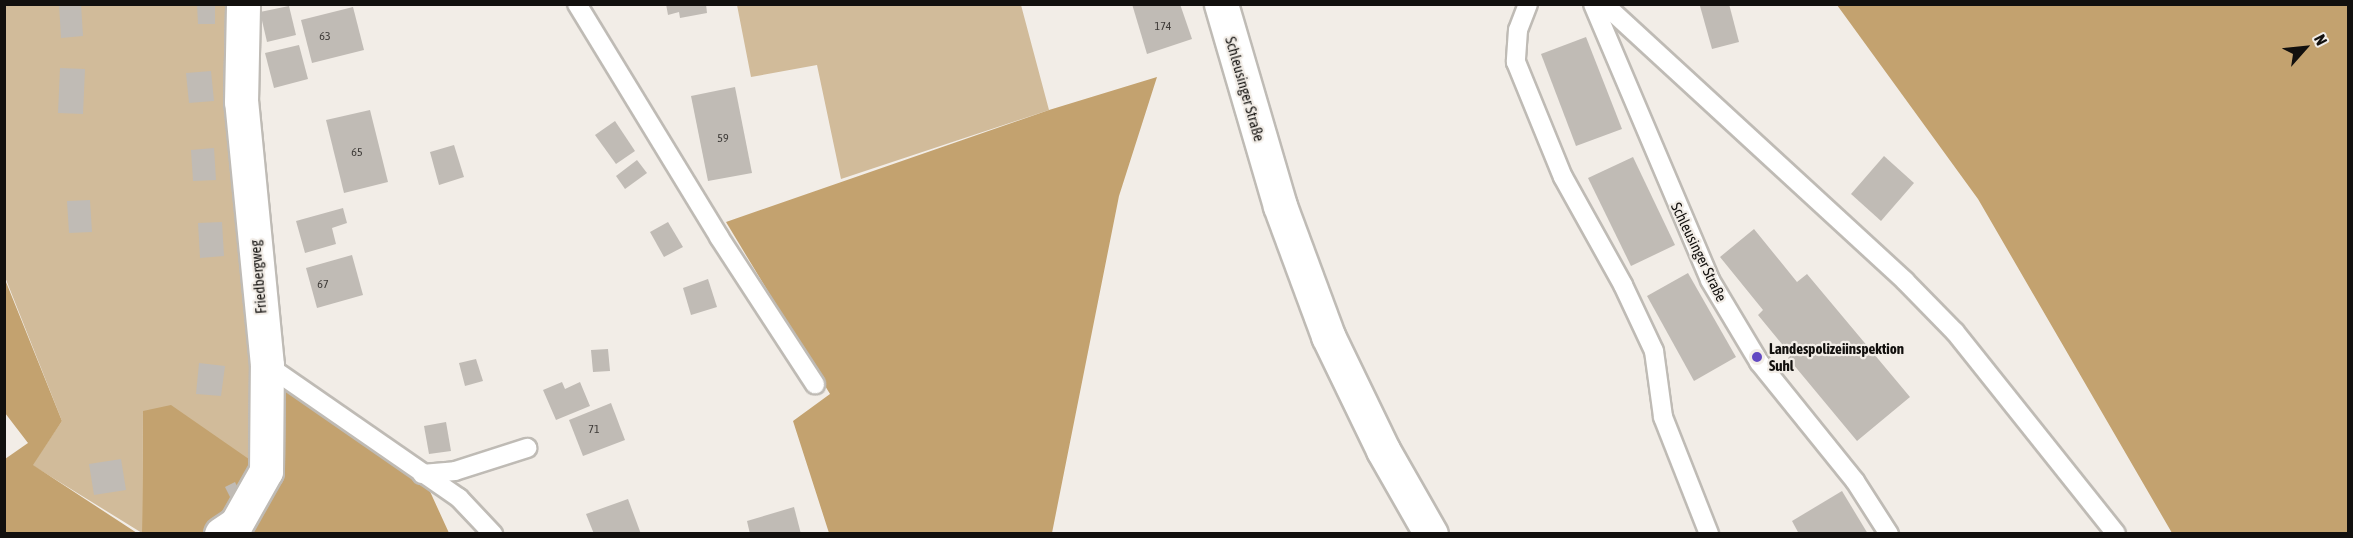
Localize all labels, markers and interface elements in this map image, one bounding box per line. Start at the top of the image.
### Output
north arrow [2275,18,2335,78]
house number: 174 [1155,20,1171,34]
house number: 63 [319,30,331,44]
text: N [2311,32,2331,48]
street label: Schleusinger Straße [1221,35,1269,143]
house number: 59 [717,132,729,146]
house number: 65 [351,146,363,160]
street label: Schleusinger Straße [1667,199,1731,305]
street label: Friedbergweg [246,239,270,315]
house number: 67 [317,278,329,292]
place label: Landespolizeiinspektion Suhl [1769,339,1904,374]
marker: Landespolizeiinspektion Suhl [1750,350,1764,364]
house number: 71 [588,423,600,437]

